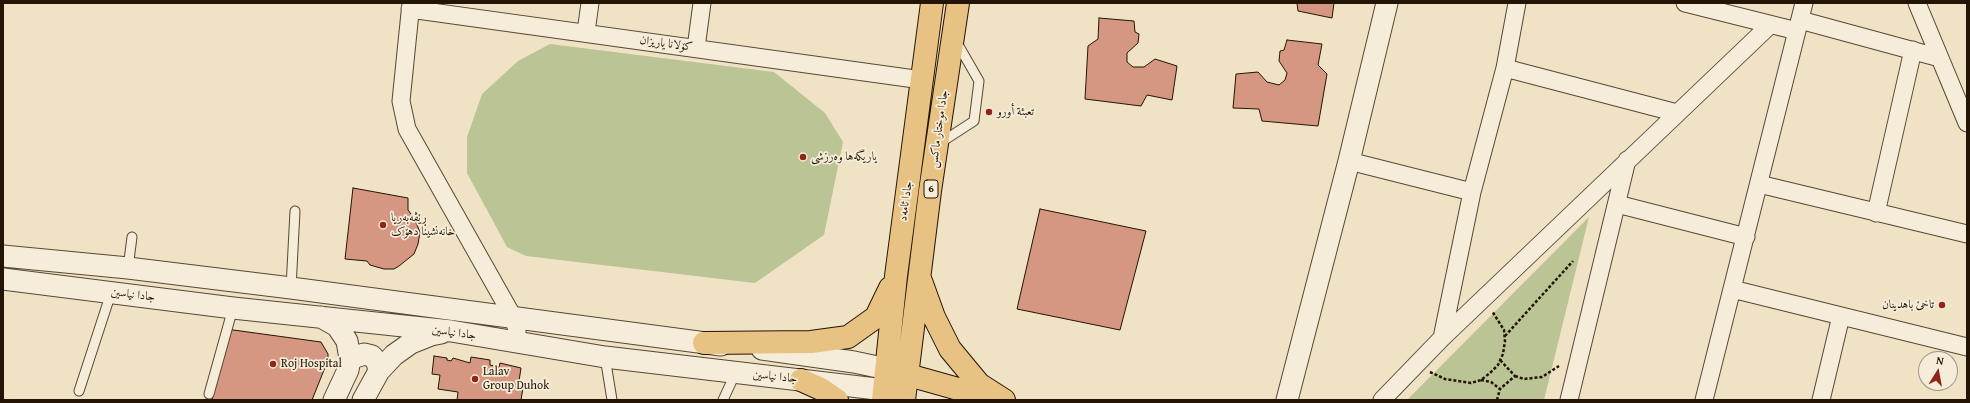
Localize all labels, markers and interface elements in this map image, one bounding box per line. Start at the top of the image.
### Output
street label: کۆلانا یاریزان [639,33,693,55]
street label: جادا موختار ماكس [926,89,952,169]
place label: تعبئة أورو [997,105,1034,119]
marker: تعبئة أورو [984,107,994,117]
place label: ياريگەها وەرزشی [811,150,877,164]
marker: ياريگەها وەرزشی [798,152,808,162]
street label: جادا ئامەد [896,180,916,222]
road number: 6 [924,180,938,198]
place label: ڕێڤه‌به‌ریا خانەنشينا دهۆک [391,211,455,239]
marker: ڕێڤه‌به‌ریا خانەنشينا دهۆک [378,220,388,230]
street label: جادا نیاسین [110,285,156,305]
place label: تاخێ باهدینان [1882,298,1934,312]
marker: تاخێ باهدینان [1937,300,1947,310]
street label: جادا نیاسین [431,323,477,343]
north arrow [1918,351,1958,391]
text: N [1935,352,1945,369]
place label: Roj Hospital [281,357,342,371]
marker: Roj Hospital [268,359,278,369]
place label: Lalav Group Duhok [483,365,549,393]
street label: جادا نیاسین [752,368,798,386]
marker: Lalav Group Duhok [470,374,480,384]

